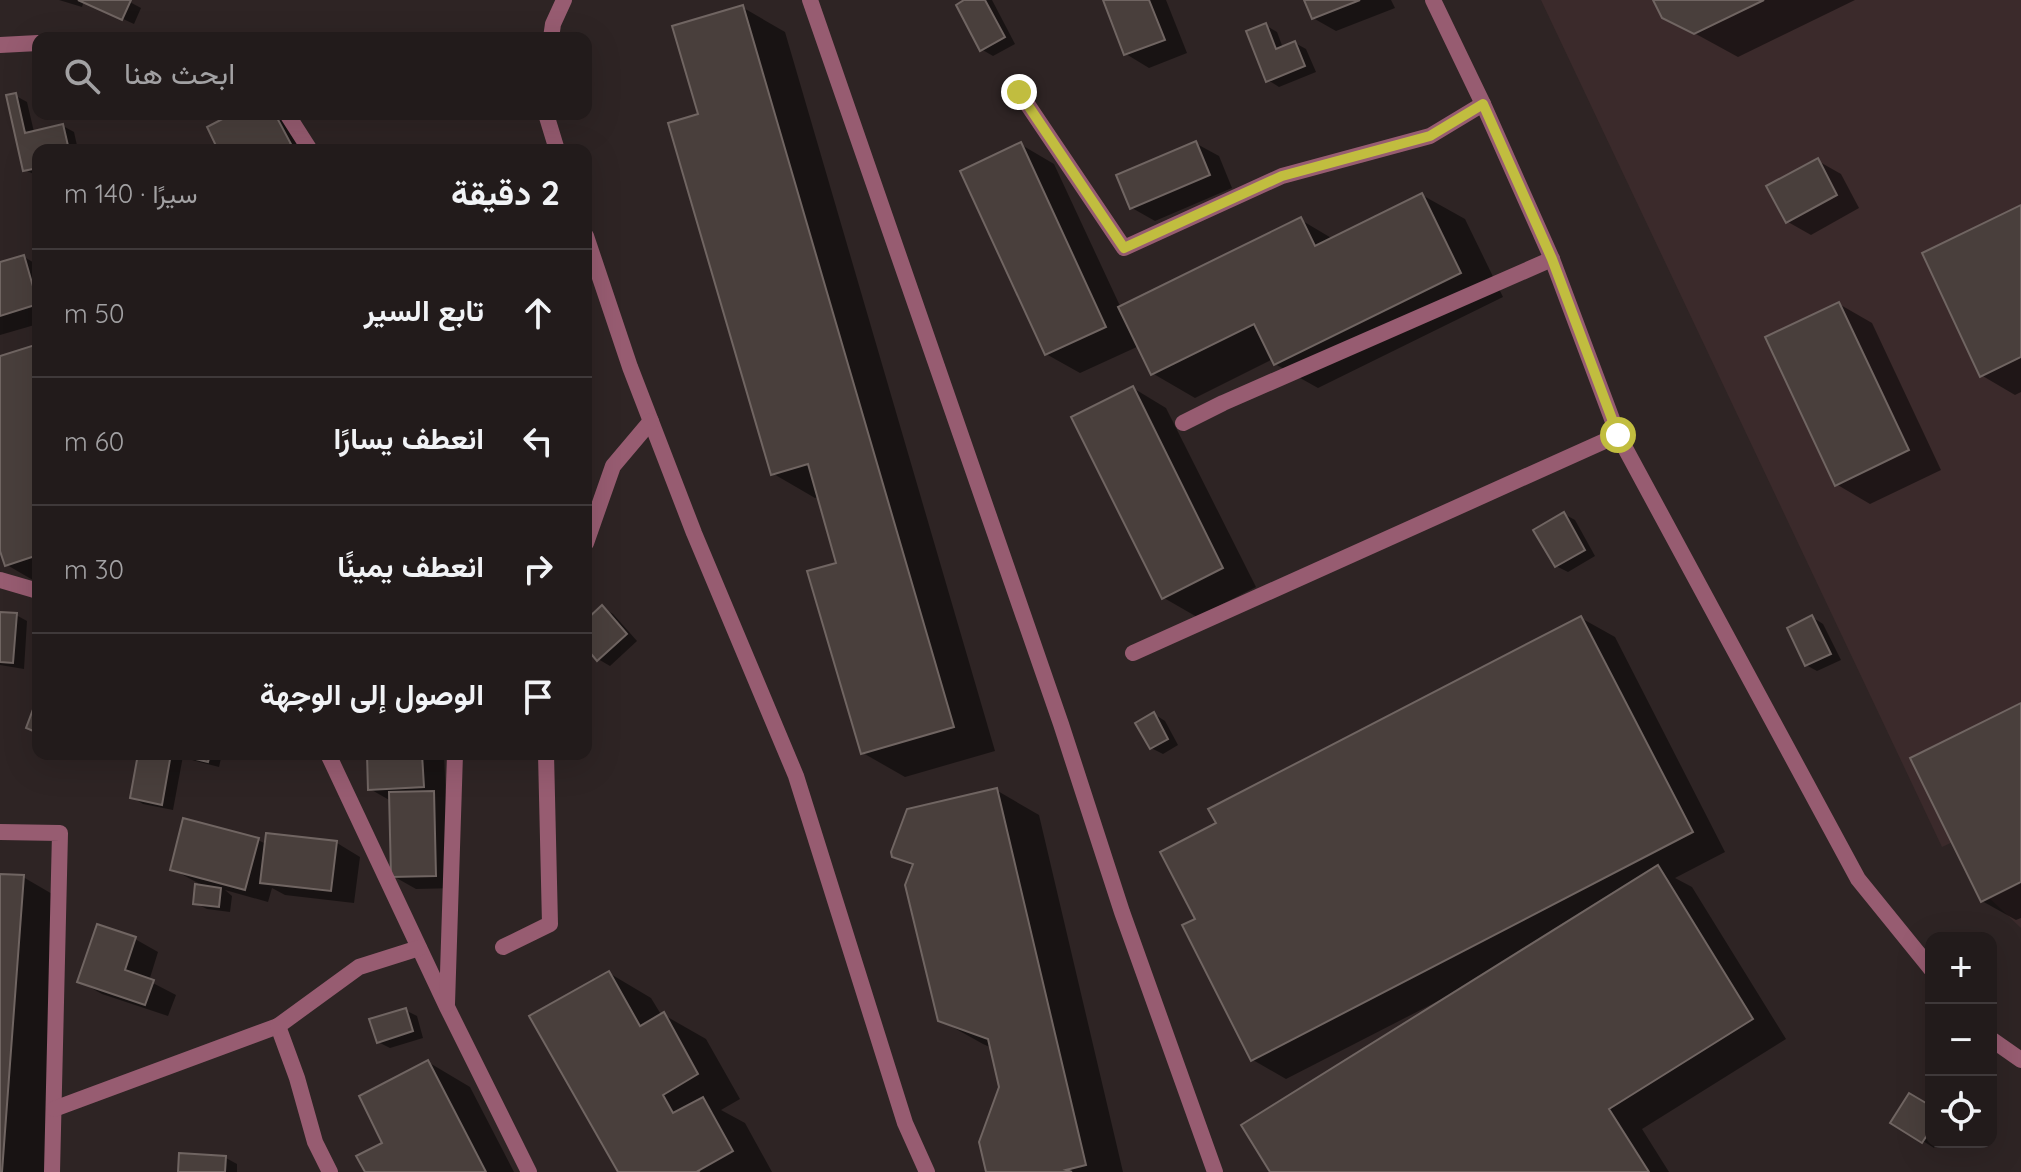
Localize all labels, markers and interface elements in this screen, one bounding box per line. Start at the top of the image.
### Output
search box [32,32,592,120]
icon: search [60,54,104,98]
text: ابحث هنا [124,54,235,92]
route end [1001,74,1037,110]
text: 2 دقيقة [451,171,560,214]
text: سيرًا · 140 m [64,177,198,210]
text: تابع السير [364,291,484,329]
icon: ahead [516,291,560,335]
text: 50 m [64,297,124,330]
route start [1600,417,1636,453]
text: انعطف يسارًا [334,419,484,457]
icon: left [516,419,560,463]
text: 60 m [64,425,124,458]
text: انعطف يمينًا [337,547,484,585]
icon: right [516,547,560,591]
text: 30 m [64,553,124,586]
text: الوصول إلى الوجهة [260,675,484,713]
icon: arrive [516,675,560,719]
map controls [1925,932,1997,1148]
button: + [1925,932,1997,1004]
button: − [1925,1004,1997,1076]
button: locate [1925,1076,1997,1148]

